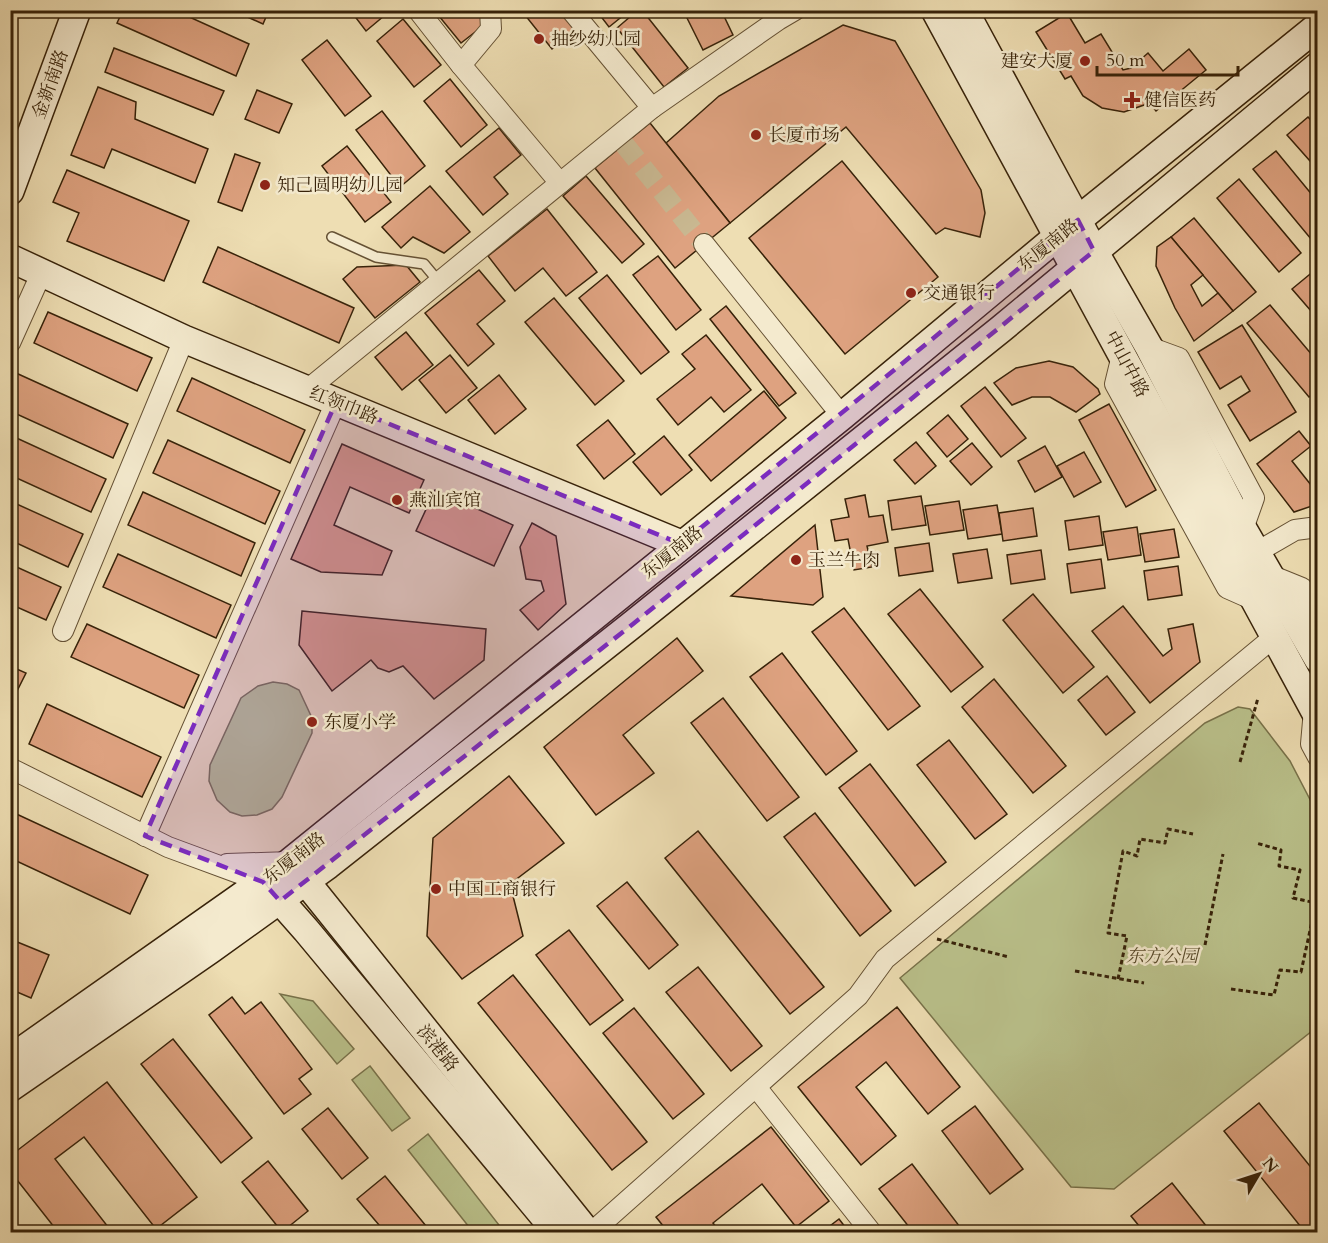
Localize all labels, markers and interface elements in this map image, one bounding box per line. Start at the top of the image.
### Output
place label: 抽纱幼儿园 [551,27,641,52]
marker: 抽纱幼儿园 [532,32,546,46]
scale bar [1097,39,1238,77]
street label: 金新南路 [26,46,75,122]
text: 50 m [1106,48,1145,73]
place label: 建安大厦 [1001,49,1073,74]
marker: 建安大厦 [1078,54,1092,68]
place label: 健信医药 [1144,88,1216,113]
marker: 健信医药 [1125,93,1139,107]
place label: 长厦市场 [768,123,840,148]
marker: 长厦市场 [749,128,763,142]
place label: 知己圆明幼儿园 [277,173,403,198]
marker: 知己圆明幼儿园 [258,178,272,192]
street label: 东厦南路 [1012,213,1084,278]
place label: 交通银行 [923,281,995,306]
marker: 交通银行 [904,286,918,300]
street label: 中山中路 [1099,327,1154,402]
street label: 红领巾路 [306,380,382,431]
place label: 燕汕宾馆 [409,488,481,513]
marker: 燕汕宾馆 [390,493,404,507]
street label: 东厦南路 [636,520,708,585]
place label: 玉兰牛肉 [808,548,880,573]
marker: 玉兰牛肉 [789,553,803,567]
place label: 东厦小学 [324,710,396,735]
marker: 东厦小学 [305,715,319,729]
street label: 东厦南路 [258,826,330,890]
place label: 中国工商银行 [448,877,556,902]
marker: 中国工商银行 [429,882,443,896]
park label: 东方公园 [1126,944,1201,969]
street label: 滨港路 [411,1019,464,1077]
north arrow [1229,1144,1289,1204]
text: N [1257,1153,1283,1178]

